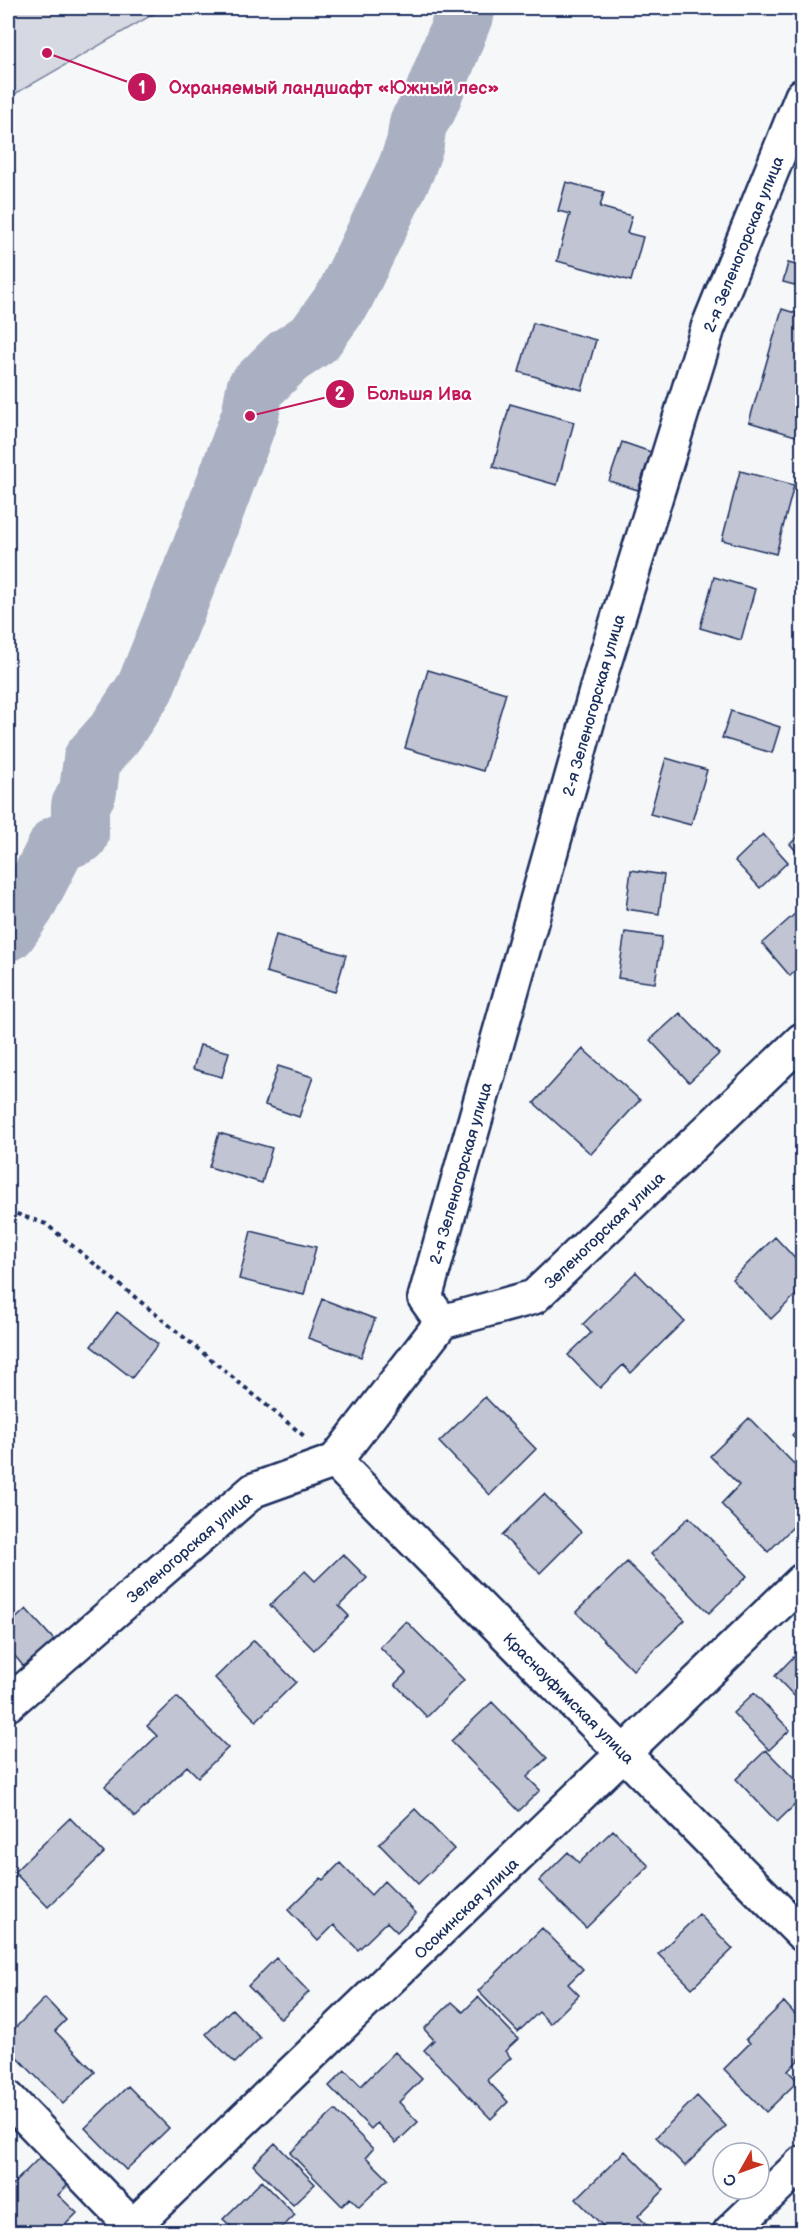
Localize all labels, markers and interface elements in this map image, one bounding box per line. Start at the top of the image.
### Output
callout: Охраняемый ландшафт «Южный лес» [127,69,511,105]
text: 1 [138,78,146,99]
text: Охраняемый ландшафт «Южный лес» [169,78,499,99]
street label: 2-я Зеленогорская улица [700,153,789,335]
callout: Большя Ива [325,376,484,412]
text: 2 [335,384,346,405]
text: Большя Ива [366,384,472,405]
street label: 2-я Зеленогорская улица [559,612,630,799]
street label: 2-я Зеленогорская улица [426,1080,497,1267]
street label: Зеленогорская улица [541,1168,670,1293]
street label: Зеленогорская улица [123,1488,257,1608]
street label: Красноуфимская улица [499,1630,638,1769]
street label: Осокинская улица [411,1854,523,1964]
north arrow [711,2141,771,2201]
text: С [720,2169,742,2190]

